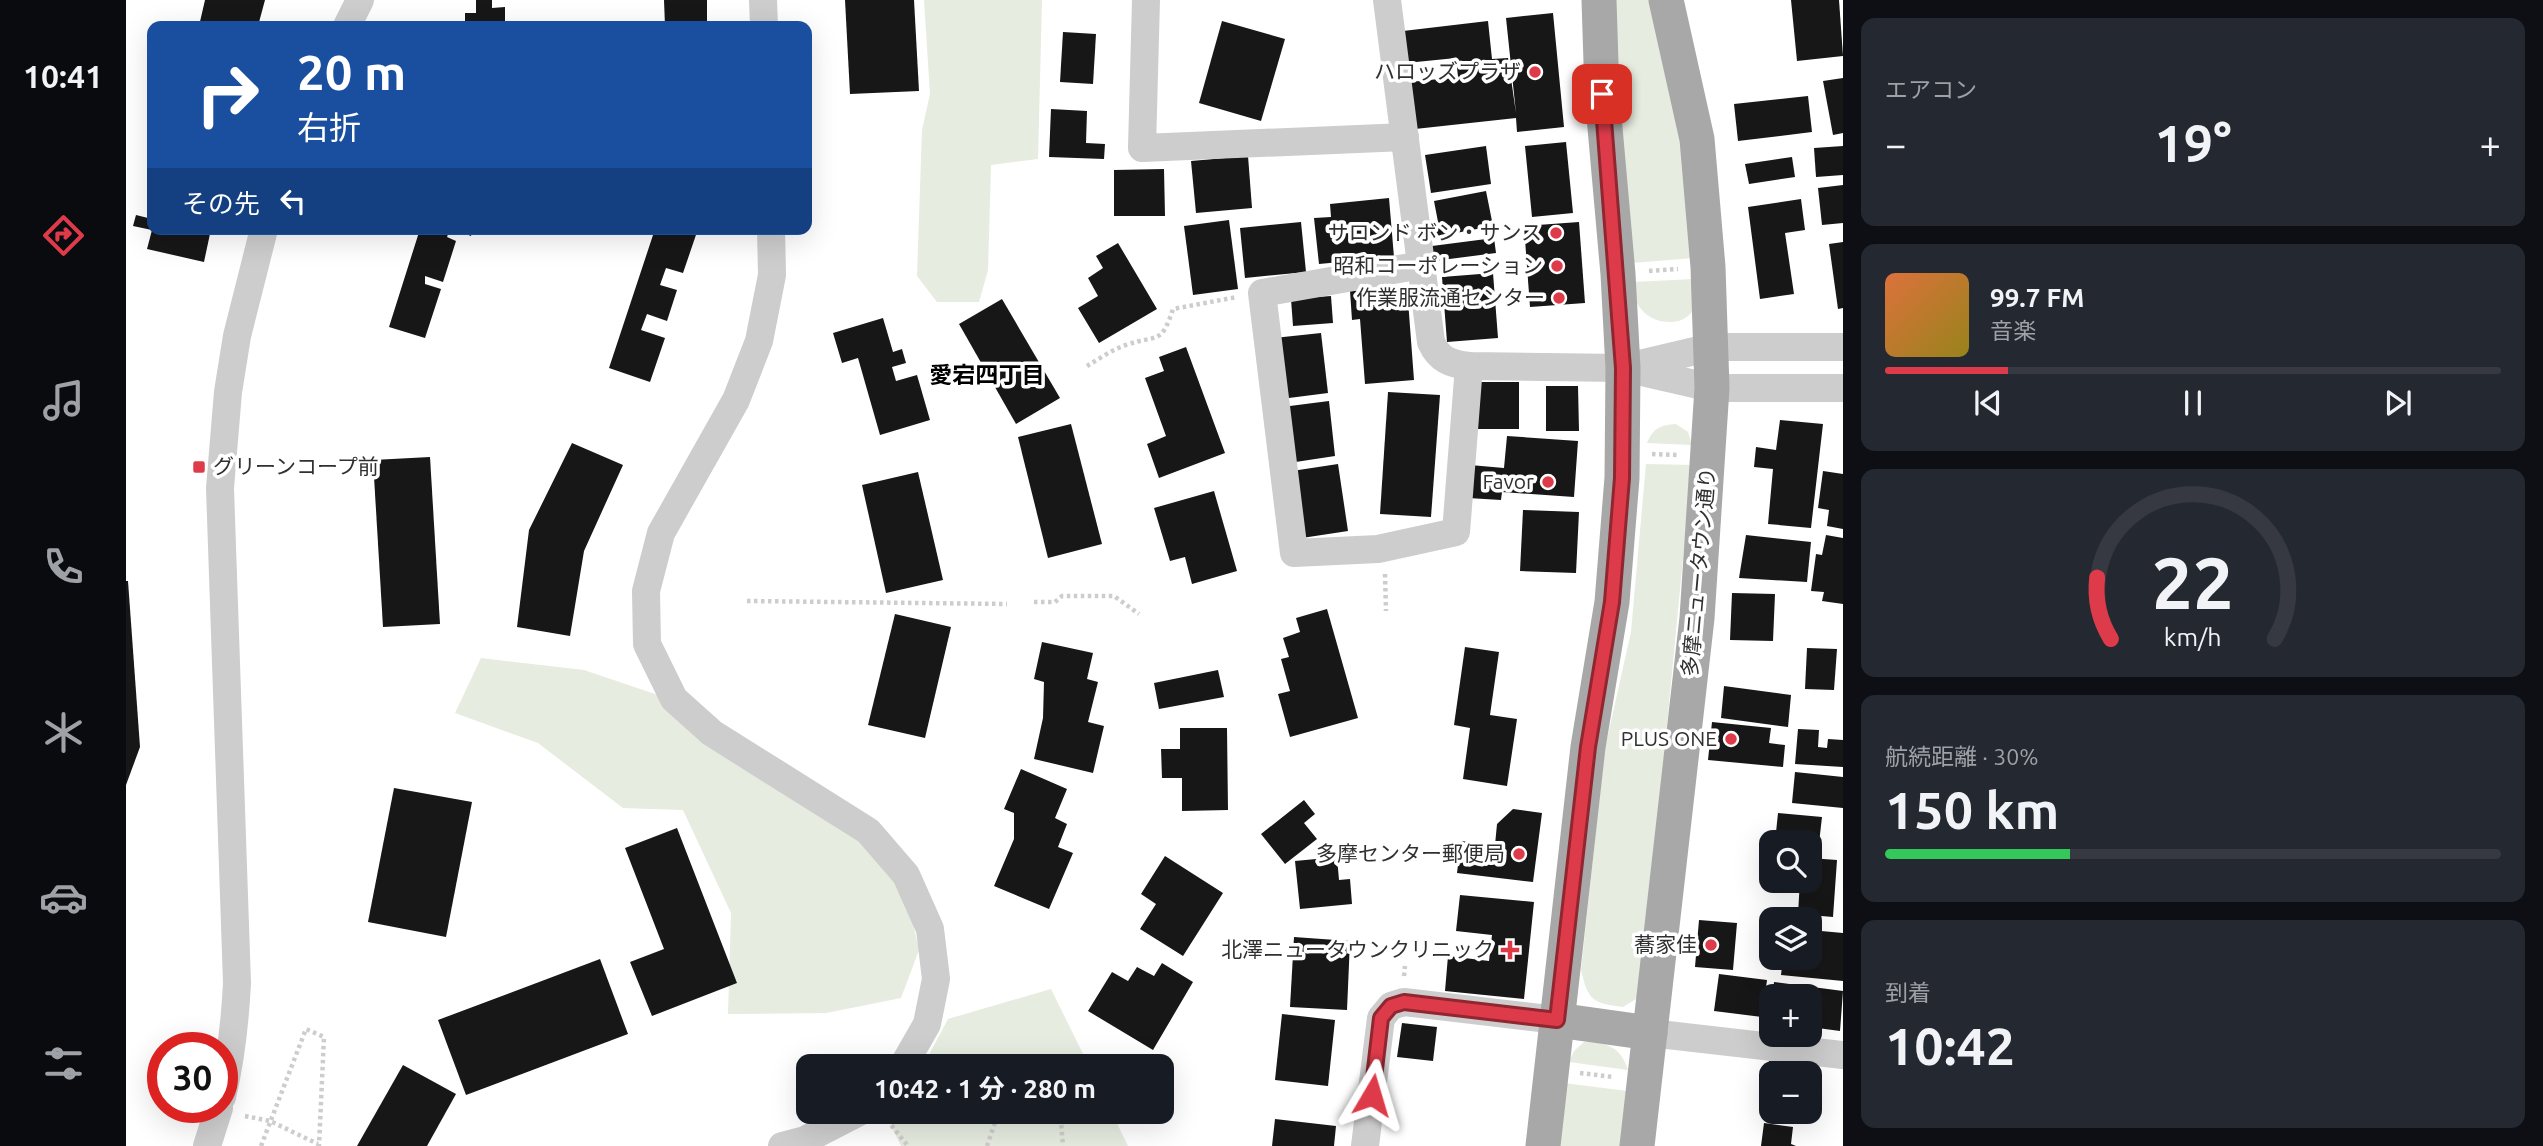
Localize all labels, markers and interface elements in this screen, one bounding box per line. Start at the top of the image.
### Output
text: 20 m [297,44,406,99]
icon: right [182,49,273,140]
text: 10:41 [23,58,103,94]
place label: ハロッズプラザ [1374,59,1521,83]
marker: ハロッズプラザ [1527,64,1543,80]
pin [1572,64,1632,124]
icon: arrive [1583,75,1621,113]
text: エアコン [1885,77,1977,102]
text: 右折 [297,109,361,145]
text: 19° [2154,114,2232,172]
text: − [1885,123,1906,165]
text: + [2480,123,2501,165]
icon: left [274,182,312,220]
text: その先 [182,189,260,218]
icon: directions [39,211,88,260]
place label: サロンド ボン・サンス [1328,220,1542,244]
marker: サロンド ボン・サンス [1548,225,1564,241]
place label: 昭和コーポレーション [1333,253,1543,277]
marker: 昭和コーポレーション [1549,258,1565,274]
text: 99.7 FM [1990,283,2084,312]
place label: 作業服流通センター [1356,285,1545,309]
marker: 作業服流通センター [1551,290,1567,306]
text: 音楽 [1990,318,2036,343]
district label: 愛宕四丁目 [930,362,1045,387]
icon: music [39,376,88,425]
icon: previous [1969,384,2007,422]
icon: pause [2174,384,2212,422]
icon: next [2379,384,2417,422]
place label: グリーンコープ前 [213,454,379,478]
marker: グリーンコープ前 [191,459,207,475]
street label: 多摩ニュータウン通り [1677,466,1719,678]
place label: Favor [1483,469,1534,493]
marker: Favor [1540,474,1556,490]
text: 22 [2152,541,2234,623]
icon: phone [39,542,88,591]
text: km/h [2164,623,2222,651]
icon: climate [39,708,88,757]
place label: PLUS ONE [1621,726,1717,750]
marker: PLUS ONE [1723,731,1739,747]
text: 航続距離 · 30% [1885,744,2038,769]
text: 150 km [1885,781,2059,839]
map controls [1759,830,1822,1124]
button: search [1759,830,1822,893]
place label: 多摩センター郵便局 [1316,841,1505,865]
marker: 多摩センター郵便局 [1511,846,1527,862]
icon: car [39,873,88,922]
button: layers [1759,907,1822,970]
place label: 蕎家佳 [1634,932,1697,956]
place label: 北澤ニュータウンクリニック [1221,937,1494,961]
marker: 蕎家佳 [1703,937,1719,953]
marker: 北澤ニュータウンクリニック [1500,940,1520,960]
text: 到着 [1885,980,1931,1005]
button: + [1759,984,1822,1047]
text: 10:42 [1885,1017,2015,1075]
speed limit sign: 30 [147,1032,238,1123]
icon: filters [39,1039,88,1088]
position arrow [1335,1058,1409,1132]
button: − [1759,1061,1822,1124]
text: 10:42 · 1 分 · 280 m [874,1074,1096,1103]

